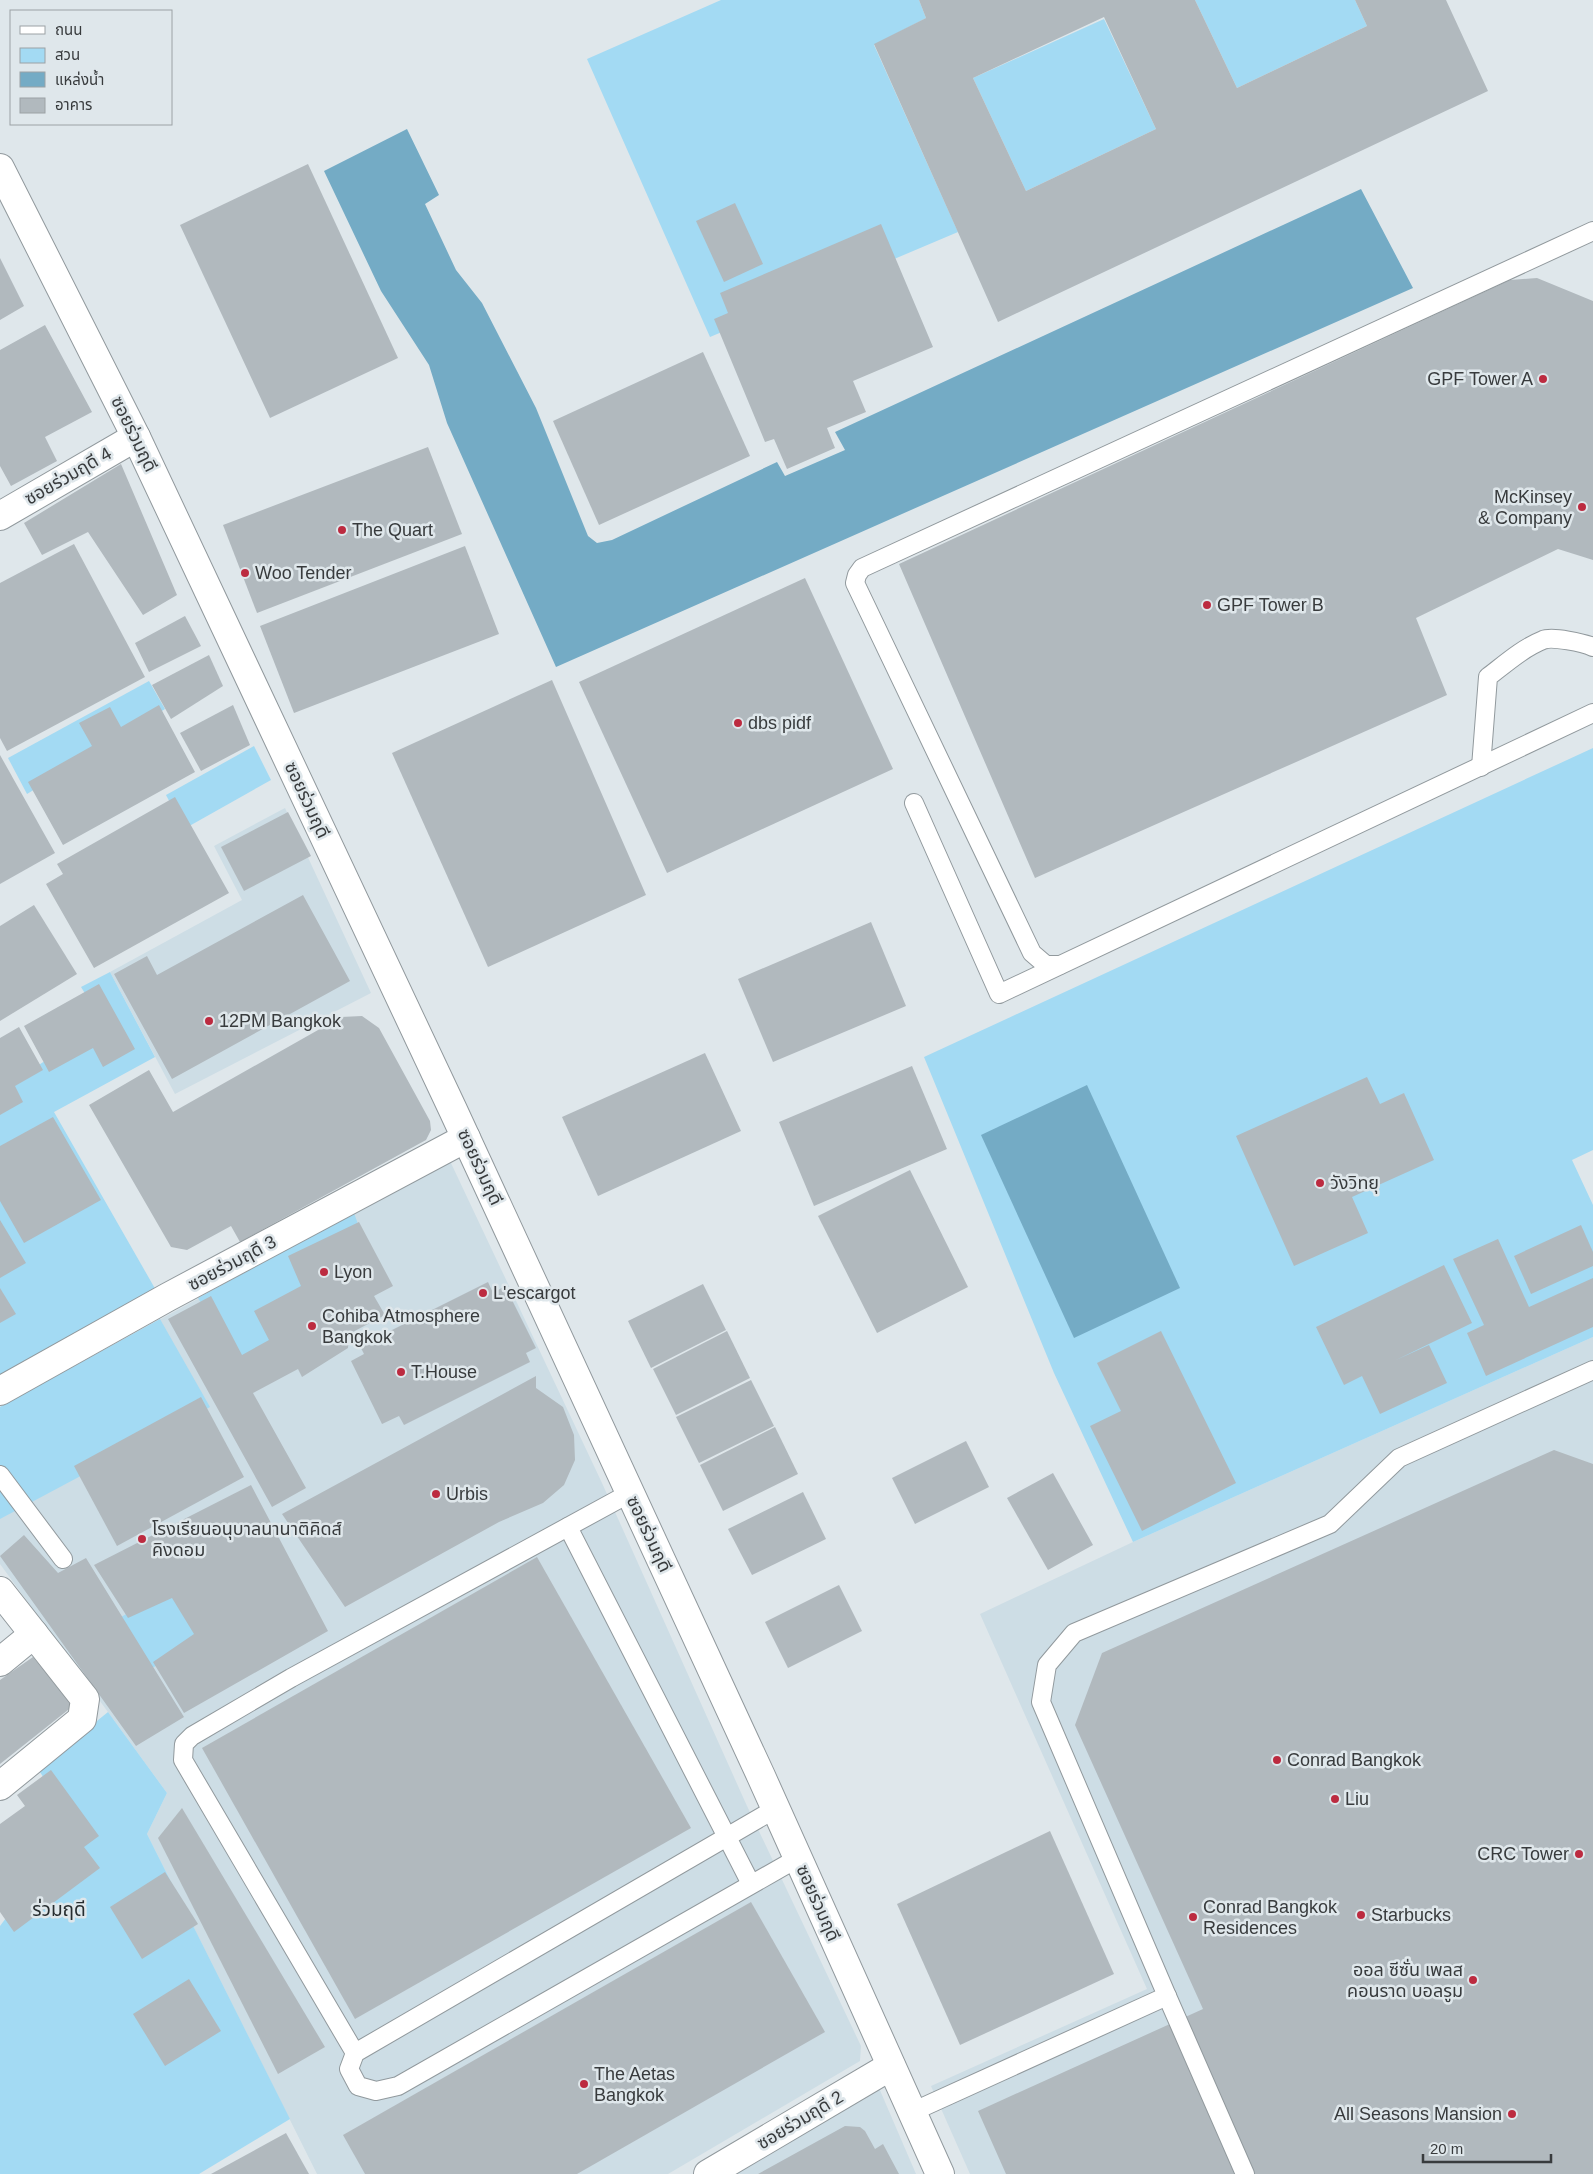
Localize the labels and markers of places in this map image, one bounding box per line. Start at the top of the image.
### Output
place label: GPF Tower A [1427,369,1533,389]
marker: GPF Tower A [1537,373,1549,385]
place label: McKinsey & Company [1478,487,1572,528]
marker: McKinsey & Company [1576,501,1588,513]
place label: The Quart [352,520,433,540]
marker: The Quart [336,524,348,536]
place label: Woo Tender [255,563,351,583]
marker: Woo Tender [239,567,251,579]
place label: GPF Tower B [1217,595,1324,615]
marker: GPF Tower B [1201,599,1213,611]
place label: dbs pidf [748,713,812,733]
marker: dbs pidf [732,717,744,729]
place label: 12PM Bangkok [219,1011,342,1031]
marker: 12PM Bangkok [203,1015,215,1027]
place label: วังวิทยุ [1330,1173,1379,1194]
marker: วังวิทยุ [1314,1177,1326,1189]
place label: Lyon [334,1262,372,1282]
marker: Lyon [318,1266,330,1278]
place label: L'escargot [493,1283,576,1303]
marker: L'escargot [477,1287,489,1299]
place label: Cohiba Atmosphere Bangkok [322,1306,480,1347]
marker: Cohiba Atmosphere Bangkok [306,1320,318,1332]
place label: T.House [411,1362,477,1382]
marker: T.House [395,1366,407,1378]
place label: Urbis [446,1484,488,1504]
marker: Urbis [430,1488,442,1500]
place label: โรงเรียนอนุบาลนานาติคิดส์ คิงดอม [152,1519,342,1560]
marker: โรงเรียนอนุบาลนานาติคิดส์ คิงดอม [136,1533,148,1545]
place label: Conrad Bangkok [1287,1750,1422,1770]
marker: Conrad Bangkok [1271,1754,1283,1766]
place label: Liu [1345,1789,1369,1809]
marker: Liu [1329,1793,1341,1805]
place label: CRC Tower [1477,1844,1569,1864]
marker: CRC Tower [1573,1848,1585,1860]
place label: Conrad Bangkok Residences [1203,1897,1338,1938]
place label: Starbucks [1371,1905,1451,1925]
marker: Starbucks [1355,1909,1367,1921]
marker: Conrad Bangkok Residences [1187,1911,1199,1923]
place label: ออล ซีซั่น เพลส คอนราด บอลรูม [1347,1958,1463,2003]
marker: ออล ซีซั่น เพลส คอนราด บอลรูม [1467,1974,1479,1986]
place label: The Aetas Bangkok [594,2064,675,2105]
marker: The Aetas Bangkok [578,2078,590,2090]
place label: All Seasons Mansion [1334,2104,1502,2124]
marker: All Seasons Mansion [1506,2108,1518,2120]

